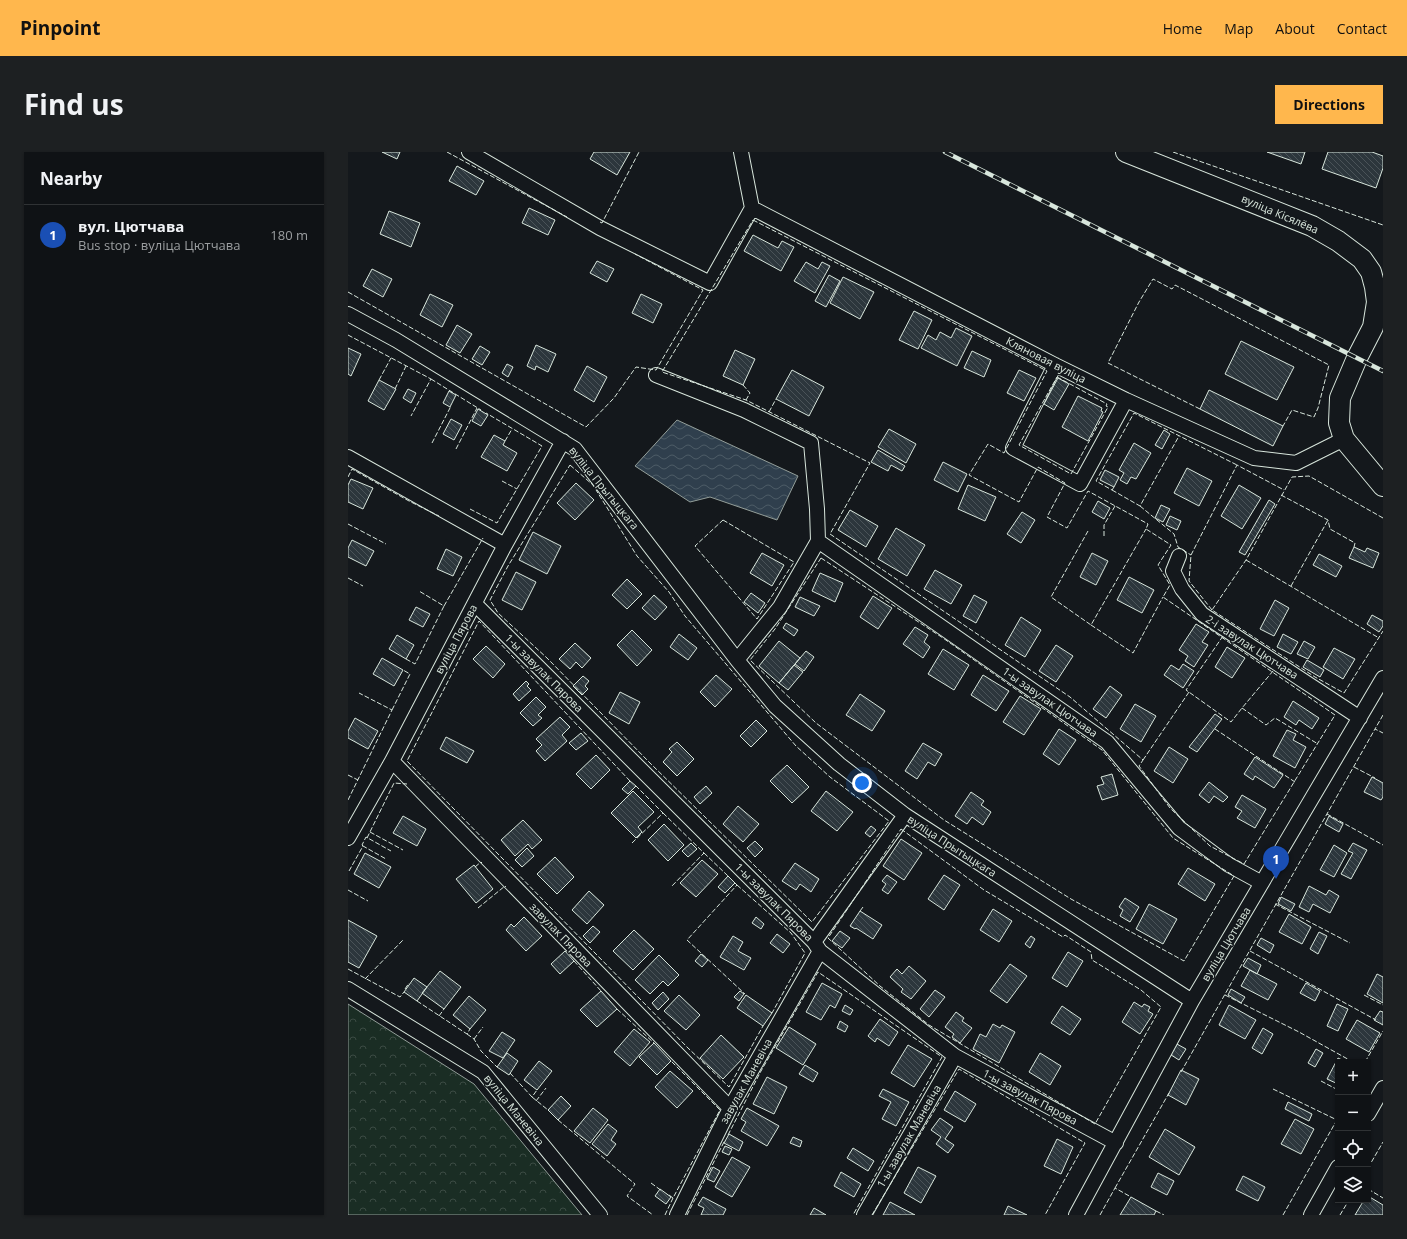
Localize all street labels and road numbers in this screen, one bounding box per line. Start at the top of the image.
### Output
street label: вуліца Кісялёва [1239,191,1321,237]
street label: Кляновая вуліца [1004,333,1089,386]
street label: вуліца Прытыцкага [566,443,643,532]
street label: вуліца Пярова [431,601,480,676]
street label: 2-і завулак Цютчава [1203,611,1301,682]
street label: 1-ы завулак Пярова [502,630,587,715]
street label: 1-ы завулак Цютчава [1000,663,1101,740]
street label: вуліца Прытыцкага [905,811,1000,880]
street label: 1-ы завулак Пярова [732,859,817,944]
street label: завулак Пярова [527,899,596,970]
street label: вуліца Цютчава [1197,904,1254,984]
street label: завулак Маневіча [716,1035,775,1126]
street label: 1-ы завулак Пярова [980,1065,1080,1128]
street label: вуліца Маневіча [481,1071,548,1149]
street label: 1-ы завулак Маневіча [873,1082,944,1190]

